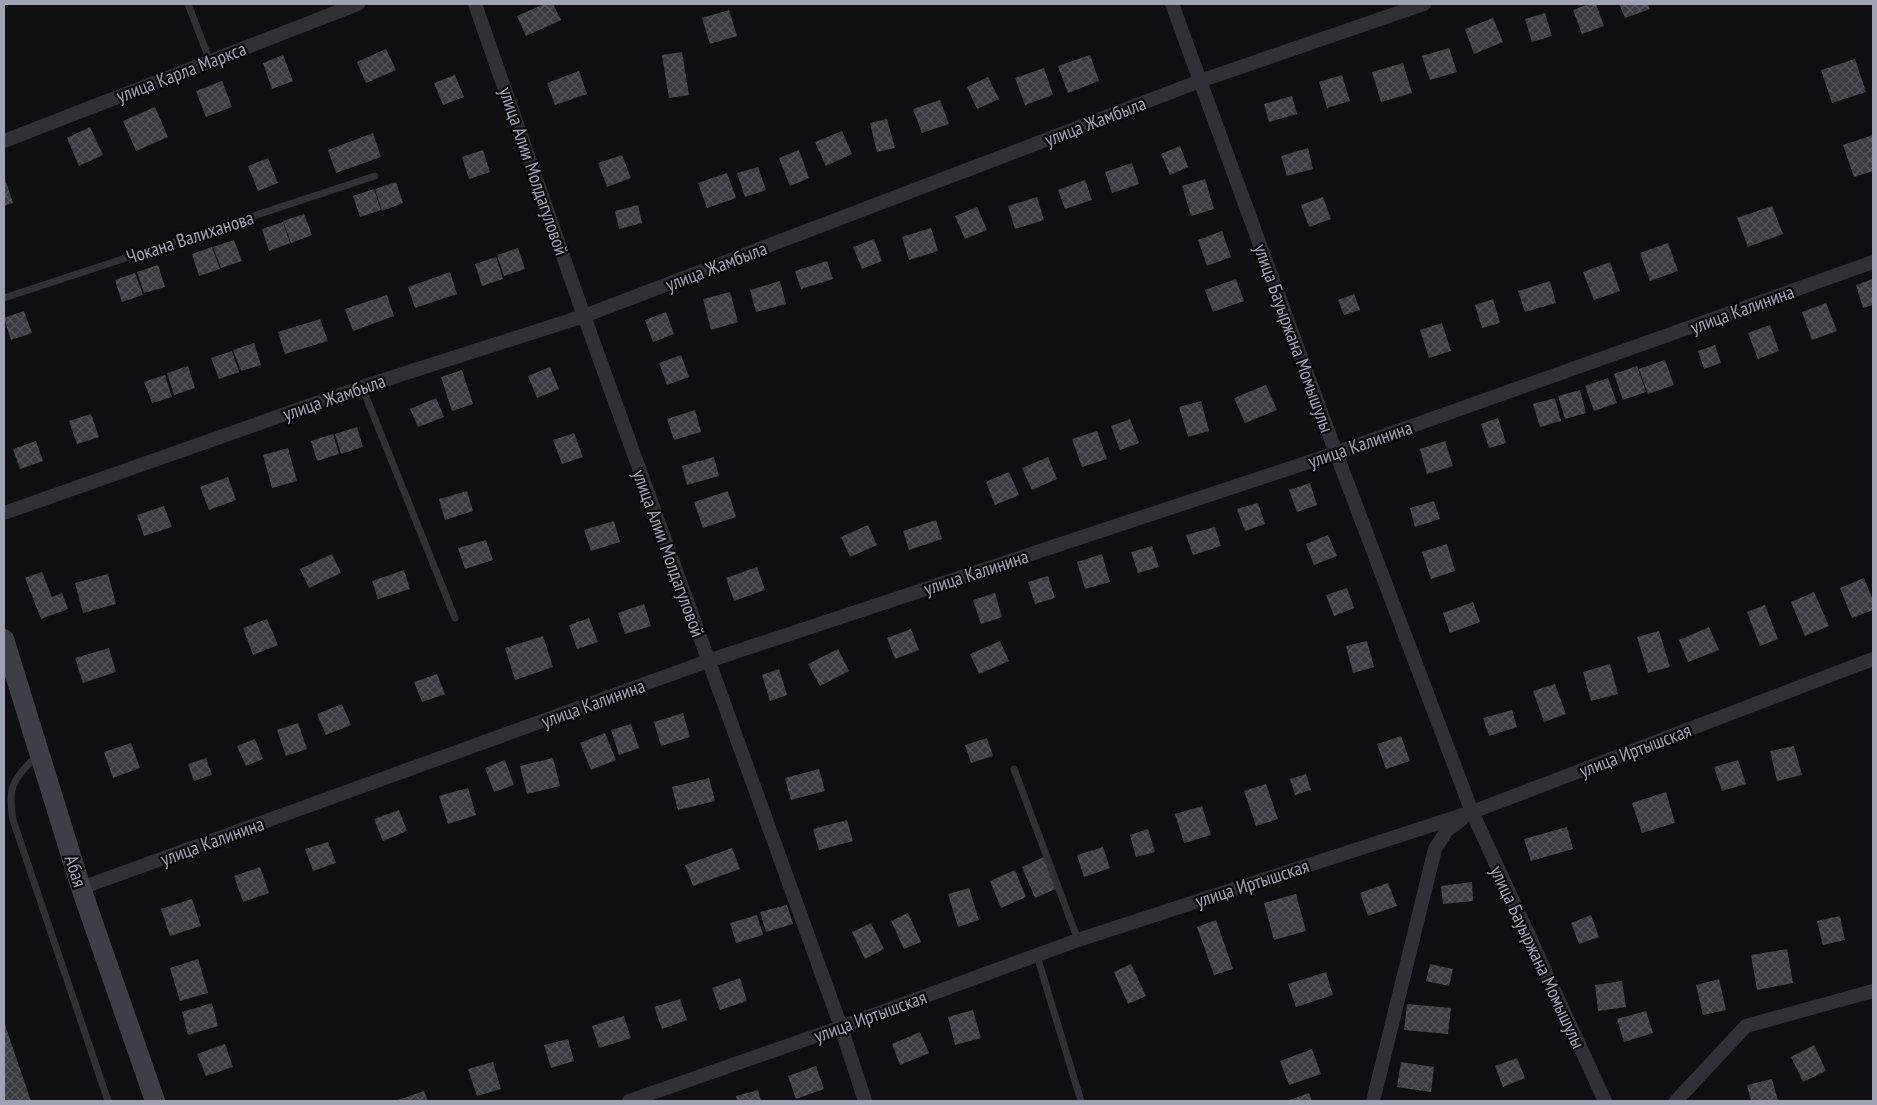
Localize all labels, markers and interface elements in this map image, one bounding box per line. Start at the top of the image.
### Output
street label: улица Карла Маркса [113,36,249,108]
street label: улица Алии Молдагуловой [494,84,574,258]
street label: улица Жамбыла [1041,91,1149,151]
street label: Чокана Валиханова [123,205,257,269]
street label: улица Жамбыла [662,236,770,296]
street label: улица Бауыржана Момышулы [1249,240,1339,436]
street label: улица Калинина [1687,279,1797,339]
street label: улица Жамбыла [280,368,388,426]
street label: улица Калинина [1305,415,1415,473]
street label: улица Алии Молдагуловой [628,466,710,640]
street label: улица Калинина [921,544,1031,600]
street label: улица Калинина [538,673,648,733]
street label: улица Иртышская [1576,718,1694,782]
street label: улица Калинина [157,811,267,871]
street label: Абая [60,852,92,890]
street label: улица Иртышская [1192,853,1312,913]
street label: улица Бауыржана Момышулы [1485,862,1591,1052]
street label: улица Иртышская [810,985,930,1047]

